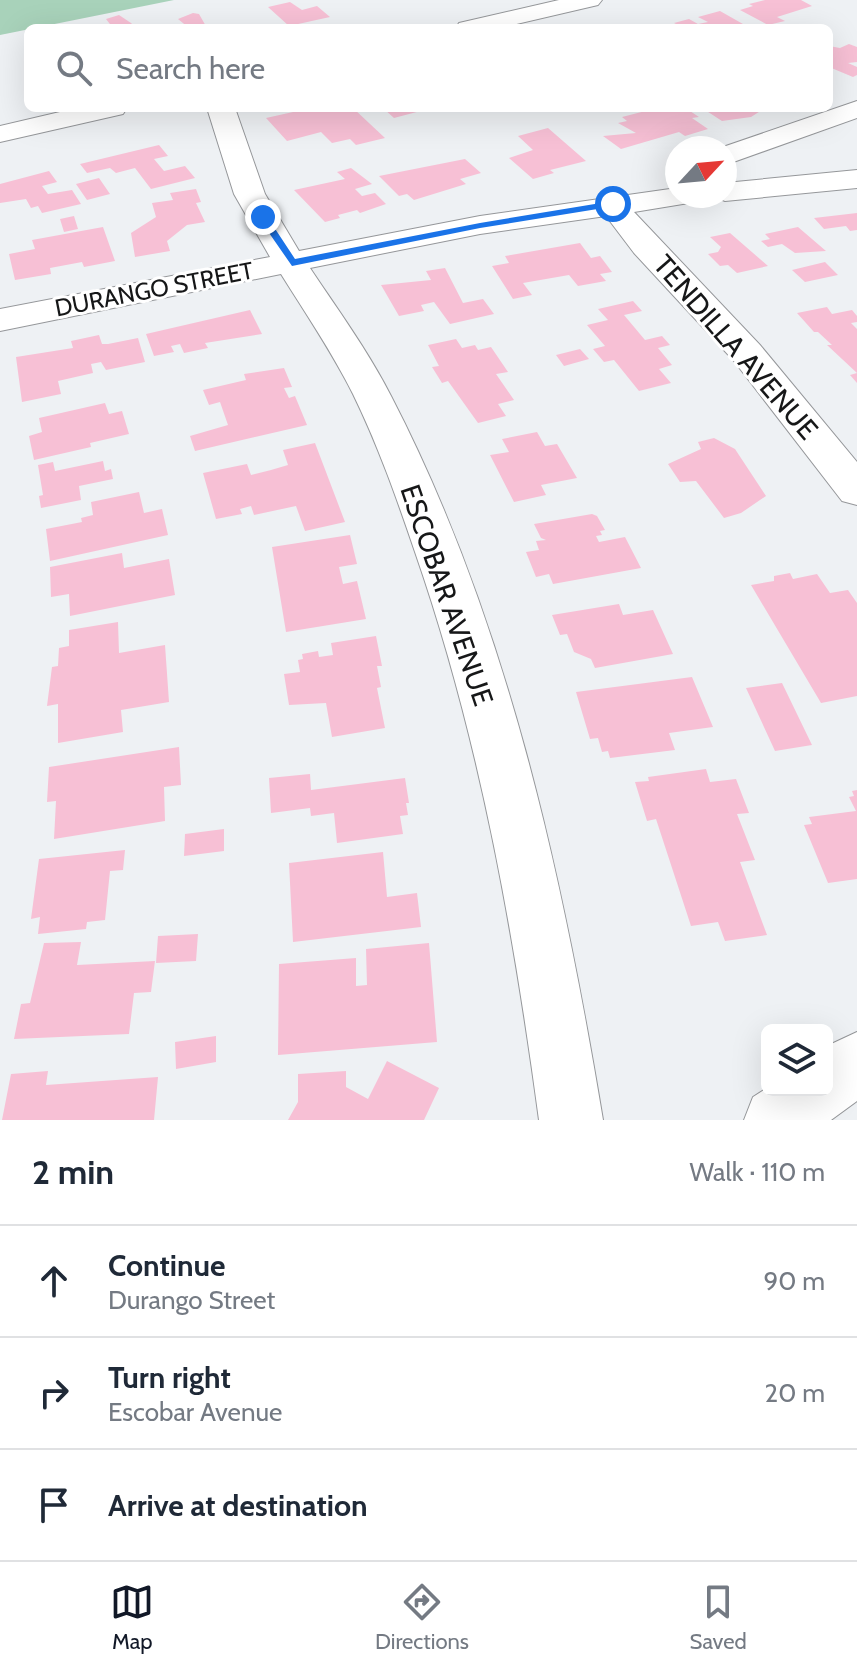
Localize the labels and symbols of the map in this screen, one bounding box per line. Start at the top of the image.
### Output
north arrow [665,136,737,208]
route start [595,186,631,222]
route end [245,199,281,235]
street label: TENDILLA AVENUE [647,248,825,446]
street label: DURANGO STREET [52,255,256,322]
street label: ESCOBAR AVENUE [393,480,501,710]

